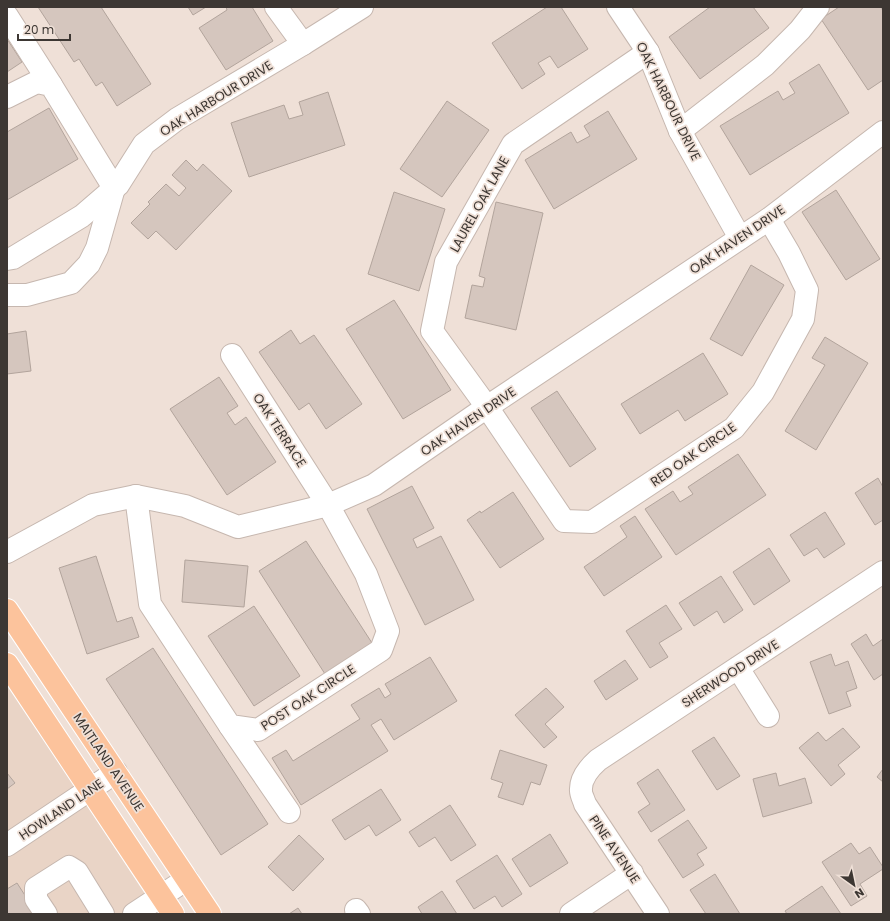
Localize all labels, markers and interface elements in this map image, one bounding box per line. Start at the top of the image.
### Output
scale bar [18,16,70,42]
text: 20 m [24,21,54,38]
street label: OAK HARBOUR DRIVE [632,39,706,164]
street label: OAK HARBOUR DRIVE [156,56,276,141]
street label: LAUREL OAK LANE [445,153,514,256]
street label: OAK HAVEN DRIVE [686,200,789,279]
street label: OAK HAVEN DRIVE [417,382,520,461]
street label: OAK TERRACE [248,389,311,471]
street label: RED OAK CIRCLE [646,418,740,491]
street label: SHERWOOD DRIVE [678,635,783,712]
street label: POST OAK CIRCLE [257,660,359,735]
street label: MAITLAND AVENUE [69,709,149,815]
street label: HOWLAND LANE [15,774,107,845]
street label: PINE AVENUE [585,811,644,887]
north arrow [834,865,874,905]
text: N [852,884,867,902]

